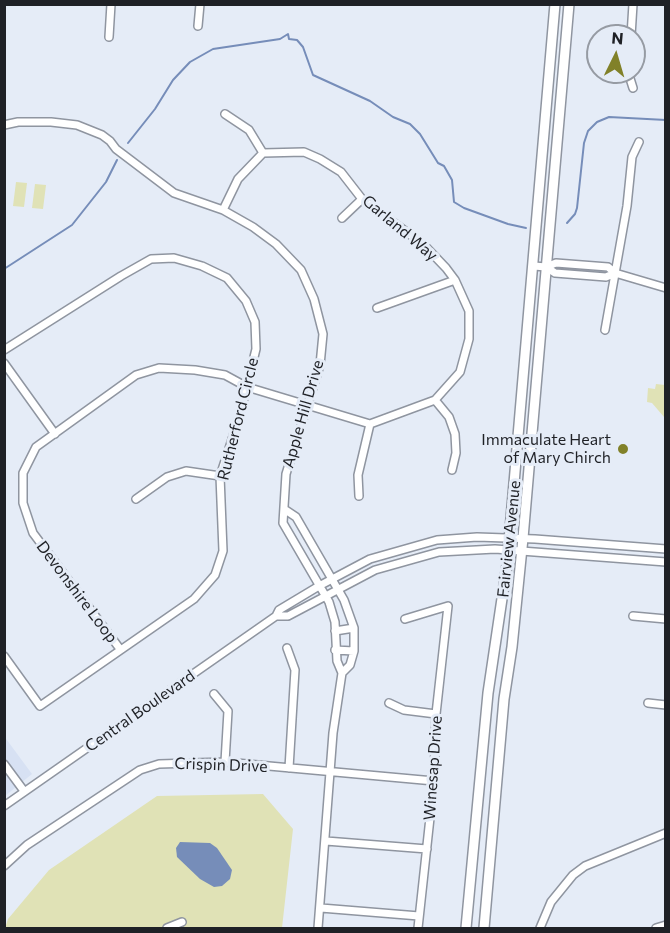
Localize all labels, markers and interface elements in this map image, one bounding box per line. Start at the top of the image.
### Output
north arrow [586,24,646,84]
text: N [611,28,624,48]
street label: Garland Way [358,191,442,265]
street label: Rutherford Circle [213,356,263,482]
street label: Apple Hill Drive [278,358,328,470]
place label: Immaculate Heart of Mary Chirch [481,430,611,468]
marker: Immaculate Heart of Mary Chirch [616,442,630,456]
street label: Fairview Avenue [493,480,525,598]
street label: Devonshire Loop [32,537,122,647]
street label: Central Boulevard [81,666,199,756]
street label: Winesap Drive [420,715,446,821]
street label: Crispin Drive [174,754,268,776]

